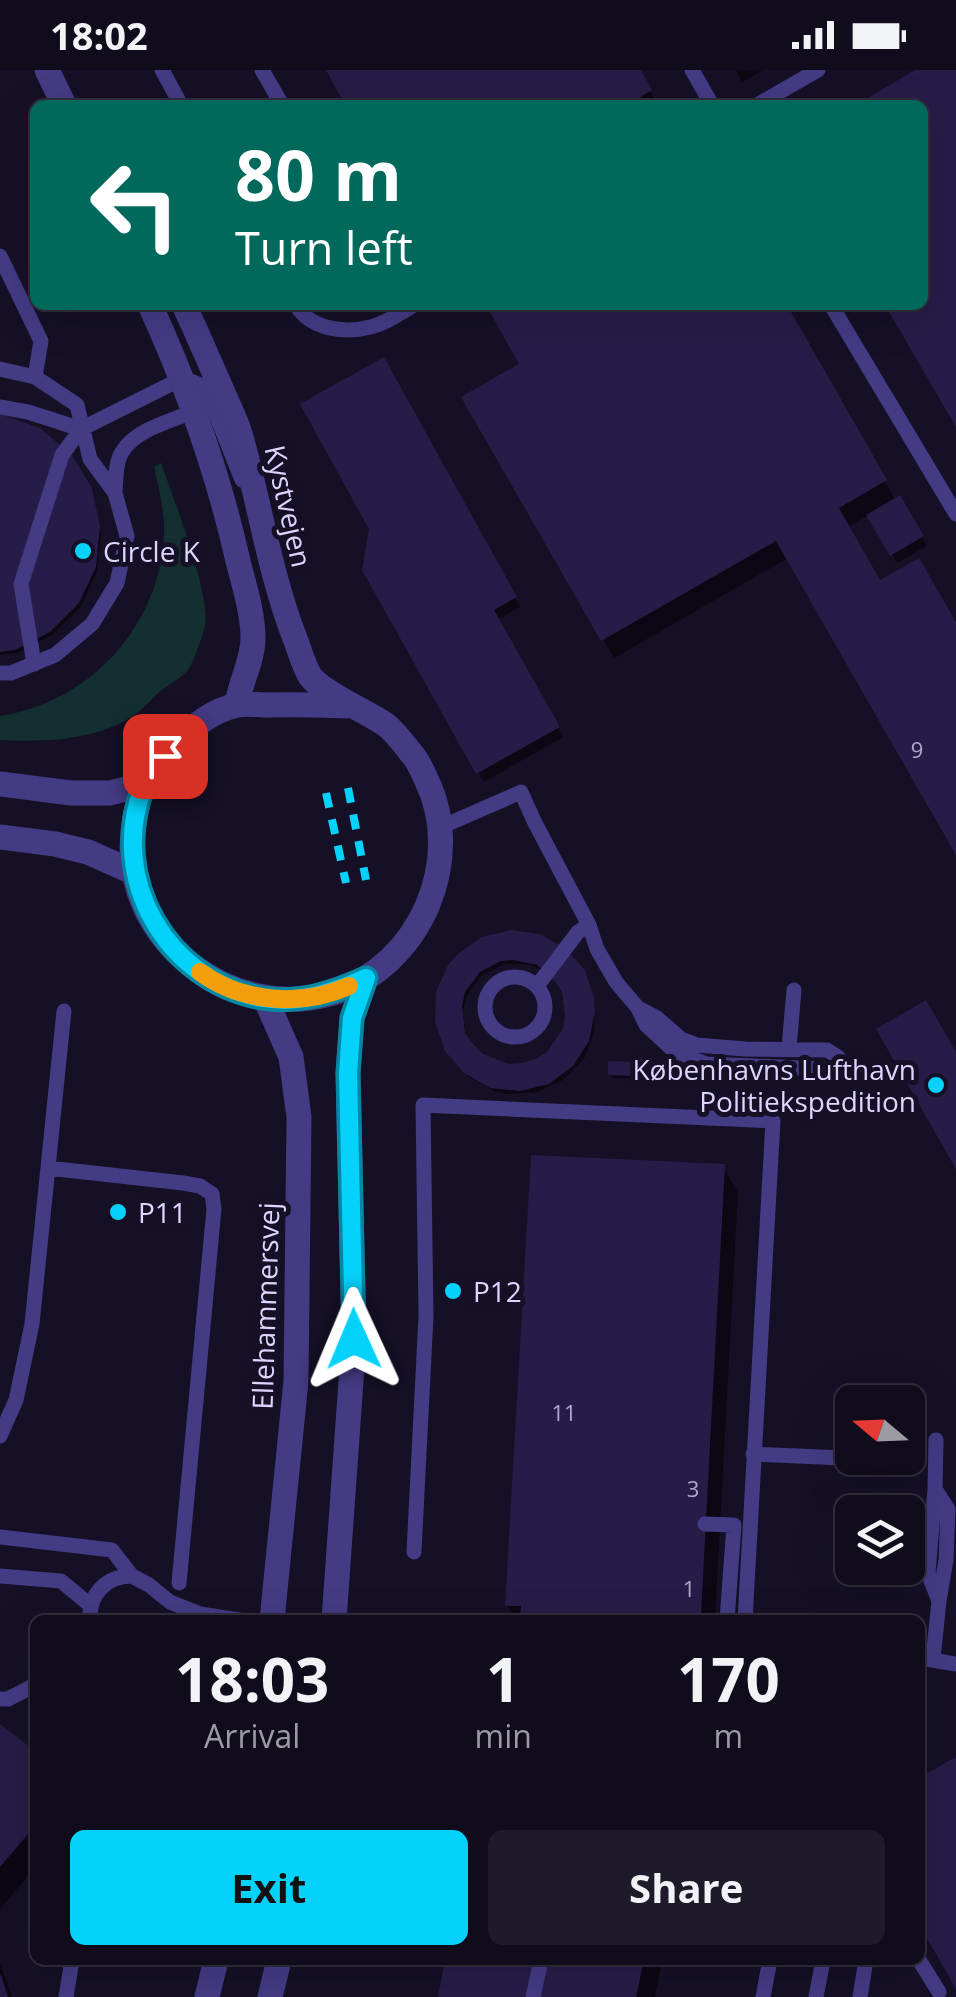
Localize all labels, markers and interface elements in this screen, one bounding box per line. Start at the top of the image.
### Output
text: 18:02 [50,9,148,61]
text: 80 m [235,126,402,222]
icon: left [70,140,200,270]
text: Turn left [235,217,413,278]
street label: Kystvejen [257,441,321,571]
place label: Circle K [103,532,201,570]
marker: Circle K [72,540,94,562]
pin [123,714,208,799]
icon: arrive [138,729,193,784]
house number: 9 [911,734,923,764]
place label: Københavns Lufthavn Politiekspedition [632,1050,916,1120]
marker: Københavns Lufthavn Politiekspedition [925,1074,947,1096]
place label: P11 [138,1193,187,1231]
marker: P11 [107,1201,129,1223]
street label: Ellehammersvej [242,1202,288,1410]
place label: P12 [473,1272,522,1310]
marker: P12 [442,1280,464,1302]
position arrow [302,1287,406,1391]
north arrow [835,1385,925,1475]
map controls [835,1385,925,1585]
house number: 11 [551,1397,577,1427]
house number: 3 [687,1473,699,1503]
button: layers [835,1495,925,1585]
house number: 1 [683,1573,695,1603]
text: 18:03 [175,1638,329,1720]
text: 1 [486,1638,520,1720]
text: 170 [677,1638,780,1720]
text: Arrival [204,1714,300,1757]
text: min [475,1714,532,1757]
text: m [714,1714,743,1757]
button: Exit [70,1830,468,1945]
button: Share [488,1830,885,1945]

